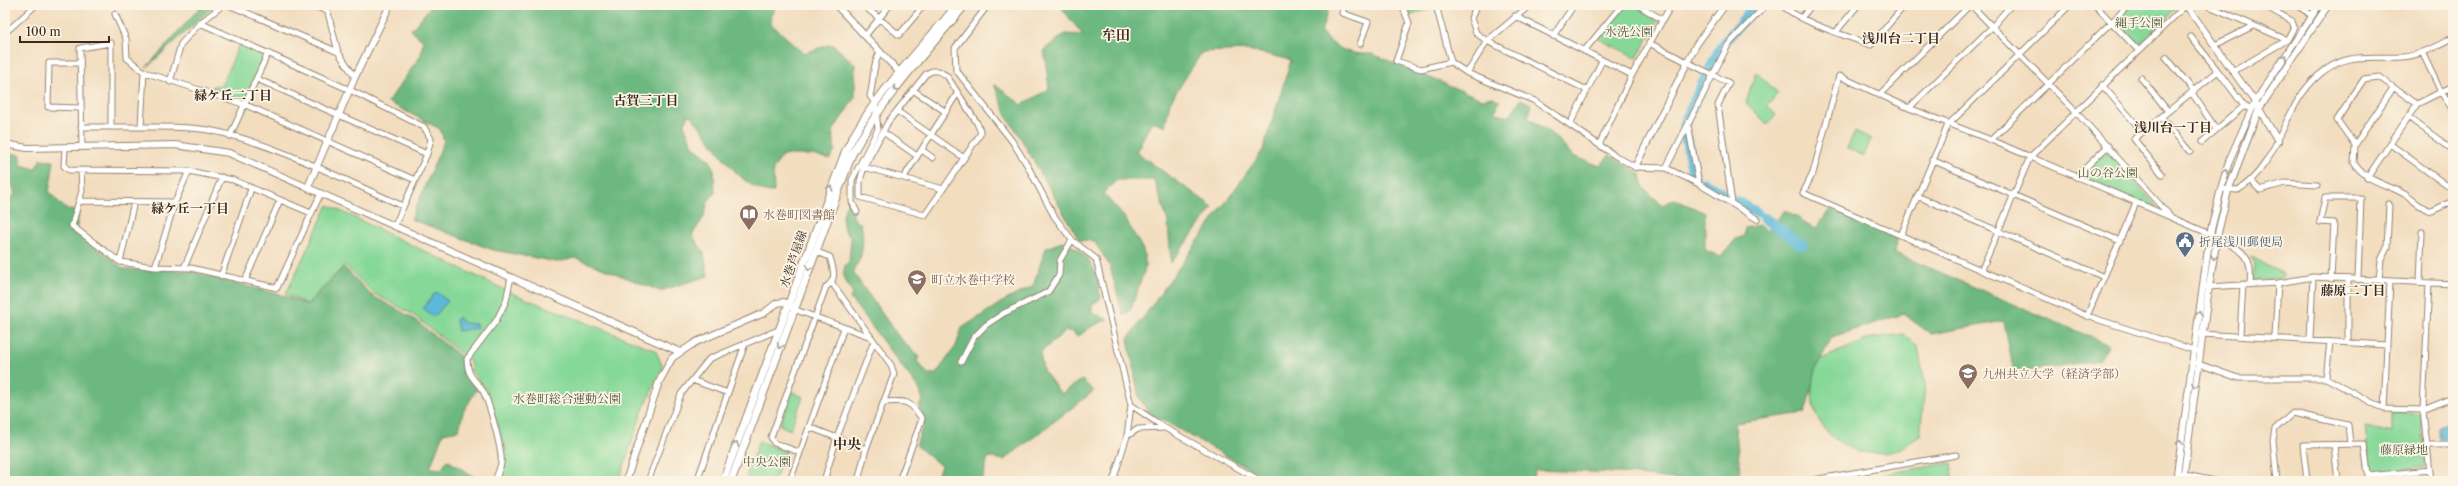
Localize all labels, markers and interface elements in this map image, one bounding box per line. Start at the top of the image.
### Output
park label: 縄手公園 [2115,15,2163,30]
scale bar [20,18,109,44]
text: 100 m [26,24,61,39]
park label: 水洗公園 [1605,24,1653,39]
district label: 牟田 [1102,26,1130,44]
district label: 浅川台二丁目 [1862,30,1940,46]
one-way arrow [2279,54,2287,61]
one-way arrow [894,85,901,92]
district label: 緑ケ丘二丁目 [194,87,272,103]
district label: 古賀三丁目 [613,92,679,108]
district label: 浅川台一丁目 [2134,119,2212,135]
park label: 山の谷公園 [2078,165,2138,180]
one-way arrow [2221,169,2230,176]
one-way arrow [825,184,833,191]
district label: 緑ケ丘一丁目 [151,200,229,216]
library icon: 水巻町図書館 [738,203,760,231]
place label: 水巻町図書館 [763,207,835,222]
street label: 水巻芦屋線 [776,228,810,290]
public building icon: 折尾浅川郵便局 [2174,230,2196,258]
place label: 折尾浅川郵便局 [2199,234,2283,249]
one-way arrow [2210,254,2219,260]
one-way arrow [805,264,813,271]
school or university icon: 町立水巻中学校 [906,268,928,296]
place label: 町立水巻中学校 [931,272,1015,287]
district label: 藤原二丁目 [2320,282,2386,298]
one-way arrow [2194,311,2203,317]
one-way arrow [776,342,784,349]
school or university icon: 九州共立大学（経済学部） [1957,362,1979,390]
place label: 九州共立大学（経済学部） [1982,366,2126,381]
one-way arrow [2191,382,2200,388]
park label: 水巻町総合運動公園 [513,391,621,406]
district label: 中央 [833,435,861,453]
one-way arrow [2175,439,2184,445]
one-way arrow [731,441,739,448]
park label: 藤原緑地 [2380,442,2428,457]
park label: 中央公園 [743,454,791,469]

